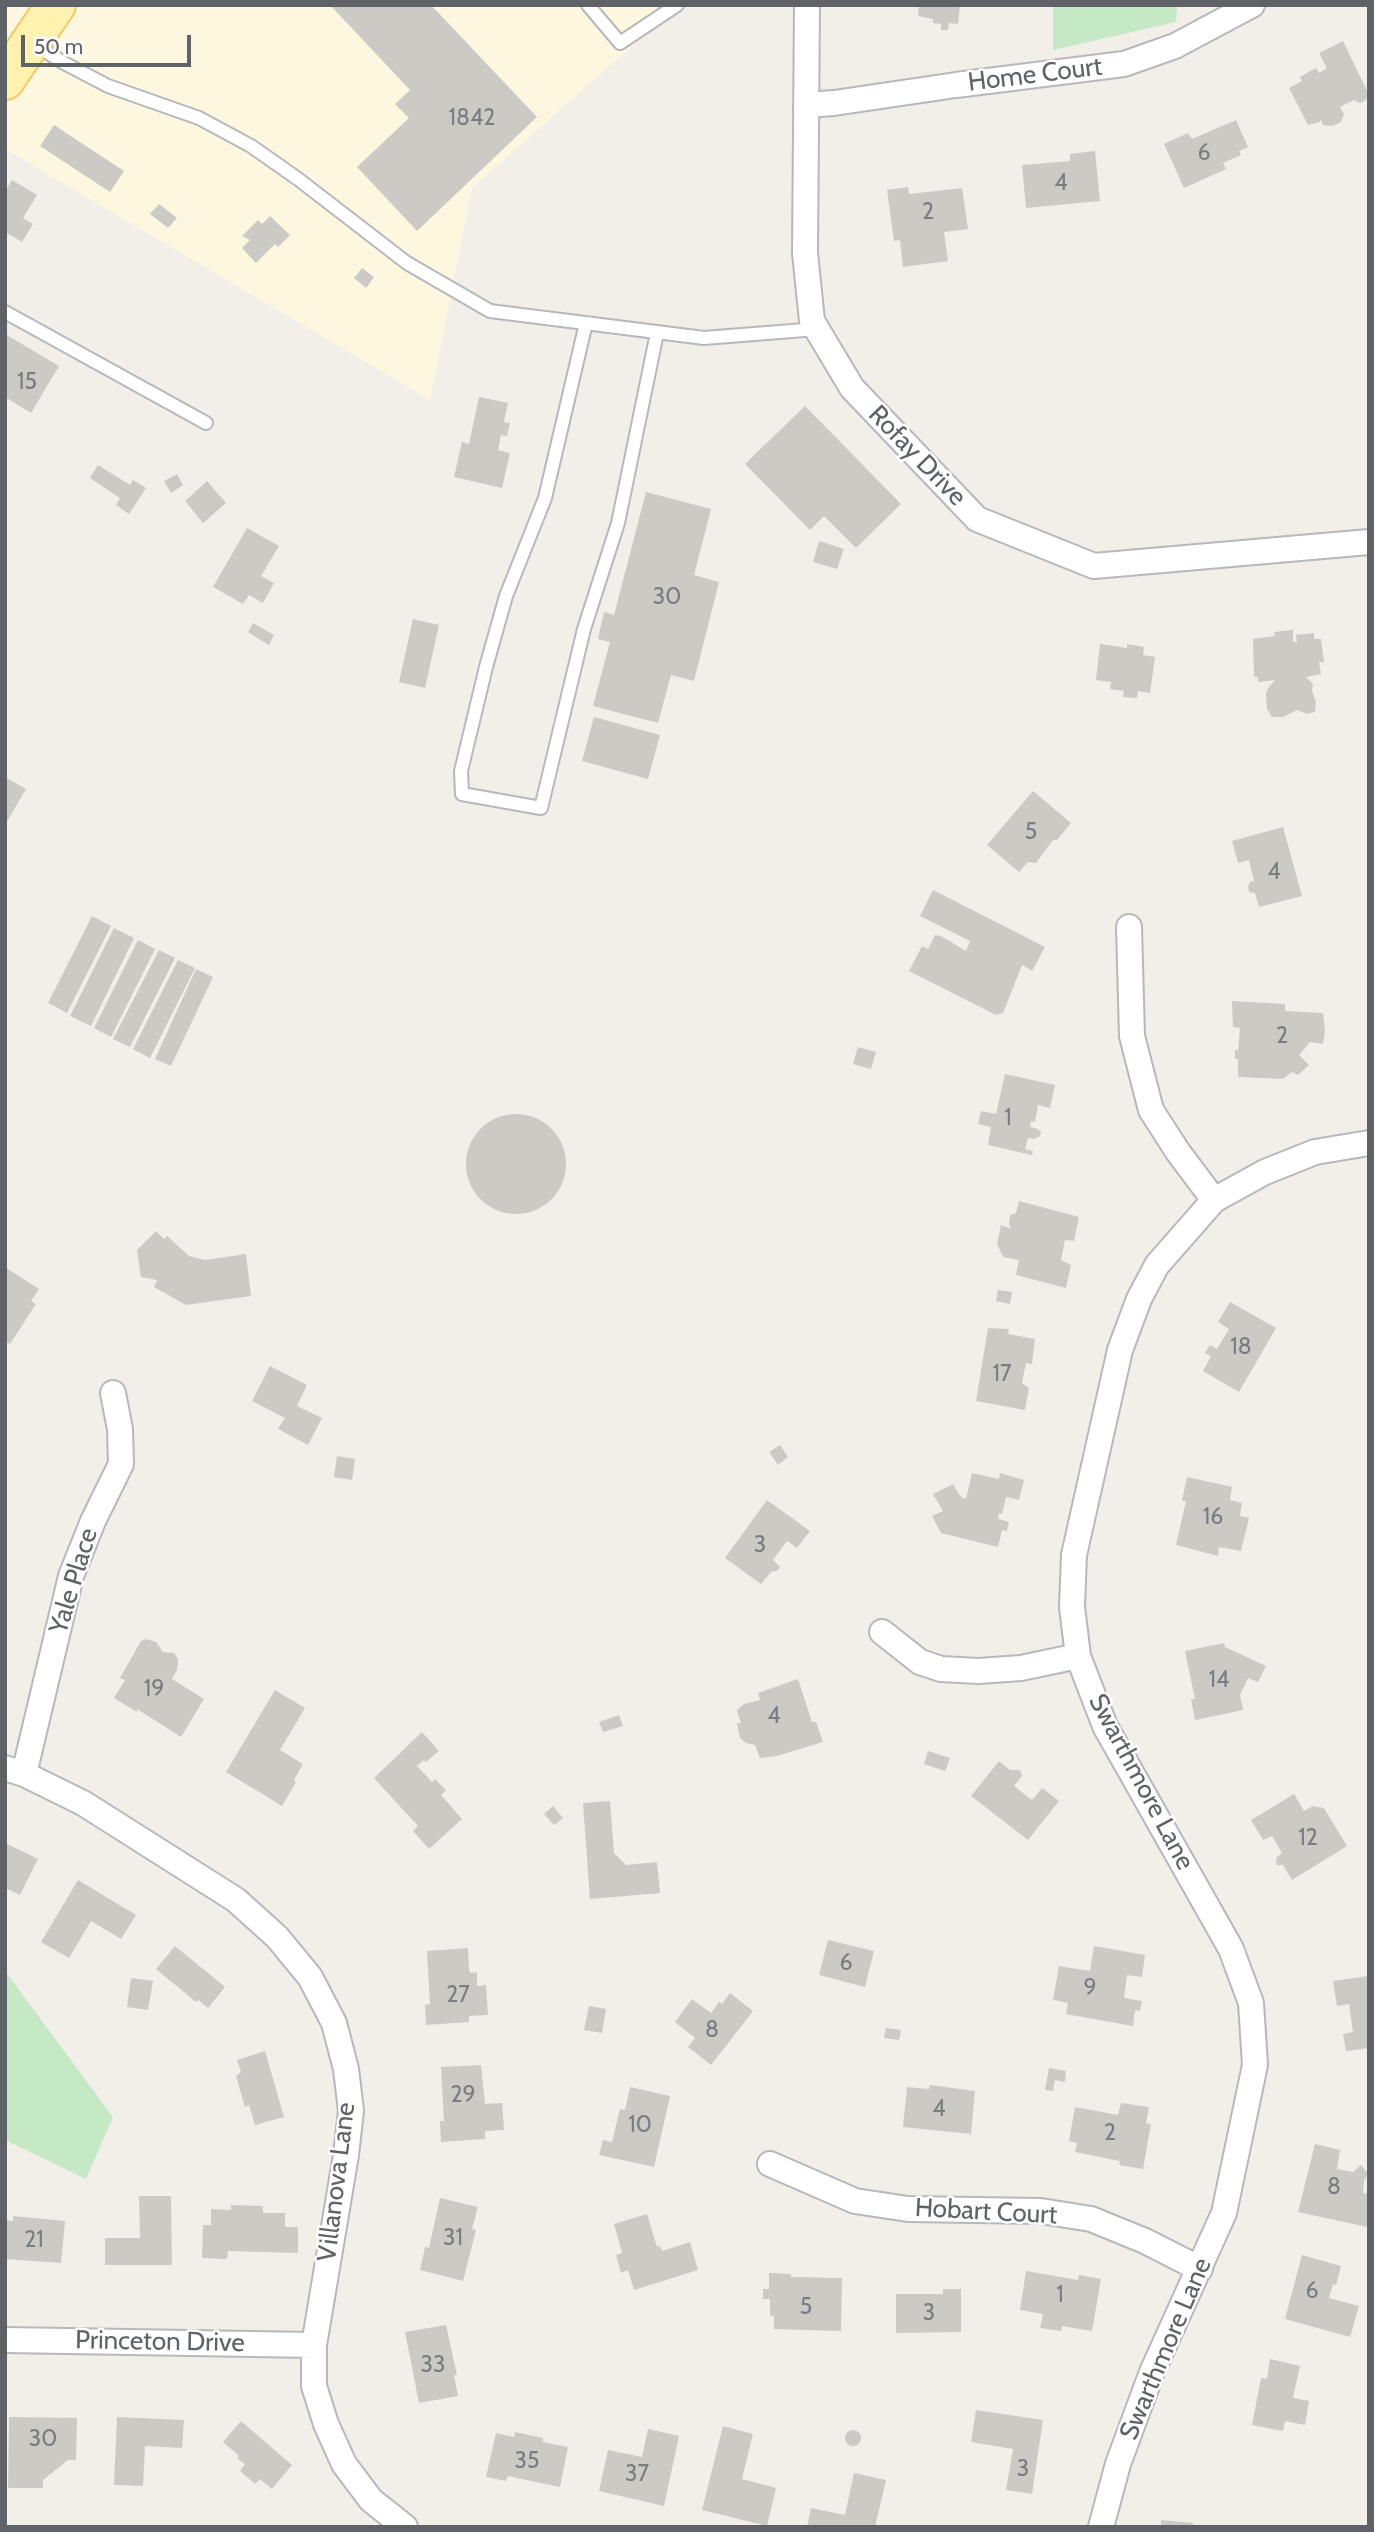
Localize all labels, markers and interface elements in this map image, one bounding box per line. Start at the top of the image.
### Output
scale bar [24,21,194,65]
text: 50 m [34,34,83,59]
street label: Home Court [966,51,1104,99]
house number: 1842 [449,104,495,132]
house number: 6 [1197,139,1211,167]
house number: 4 [1054,169,1068,197]
house number: 2 [922,198,934,226]
house number: 15 [17,368,37,396]
street label: Rofay Drive [862,399,972,513]
house number: 30 [653,583,681,611]
house number: 5 [1025,818,1037,846]
house number: 4 [1267,858,1281,886]
house number: 2 [1276,1022,1288,1050]
house number: 1 [1004,1104,1012,1132]
house number: 18 [1230,1333,1252,1361]
house number: 17 [992,1360,1012,1388]
house number: 16 [1203,1503,1223,1531]
street label: Yale Place [43,1524,105,1638]
house number: 3 [754,1531,766,1559]
house number: 14 [1209,1666,1229,1694]
house number: 19 [144,1675,164,1703]
street label: Swarthmore Lane [1082,1689,1200,1875]
house number: 4 [767,1702,781,1730]
house number: 12 [1298,1824,1318,1852]
house number: 6 [839,1949,853,1977]
house number: 9 [1083,1974,1097,2002]
house number: 27 [446,1981,470,2009]
house number: 8 [705,2016,719,2044]
house number: 29 [450,2081,476,2109]
house number: 4 [932,2095,946,2123]
street label: Villanova Lane [312,2101,362,2263]
house number: 10 [628,2111,652,2139]
house number: 2 [1104,2119,1116,2147]
house number: 8 [1327,2173,1341,2201]
street label: Hobart Court [914,2193,1058,2231]
house number: 31 [443,2224,463,2252]
house number: 21 [24,2226,44,2254]
street label: Swarthmore Lane [1114,2253,1218,2445]
house number: 6 [1305,2277,1319,2305]
house number: 1 [1056,2281,1064,2309]
house number: 5 [800,2293,812,2321]
house number: 3 [923,2299,935,2327]
street label: Princeton Drive [75,2325,245,2359]
house number: 33 [421,2351,445,2379]
house number: 30 [29,2425,57,2453]
house number: 35 [515,2447,539,2475]
house number: 3 [1017,2455,1029,2483]
house number: 37 [625,2460,649,2488]

